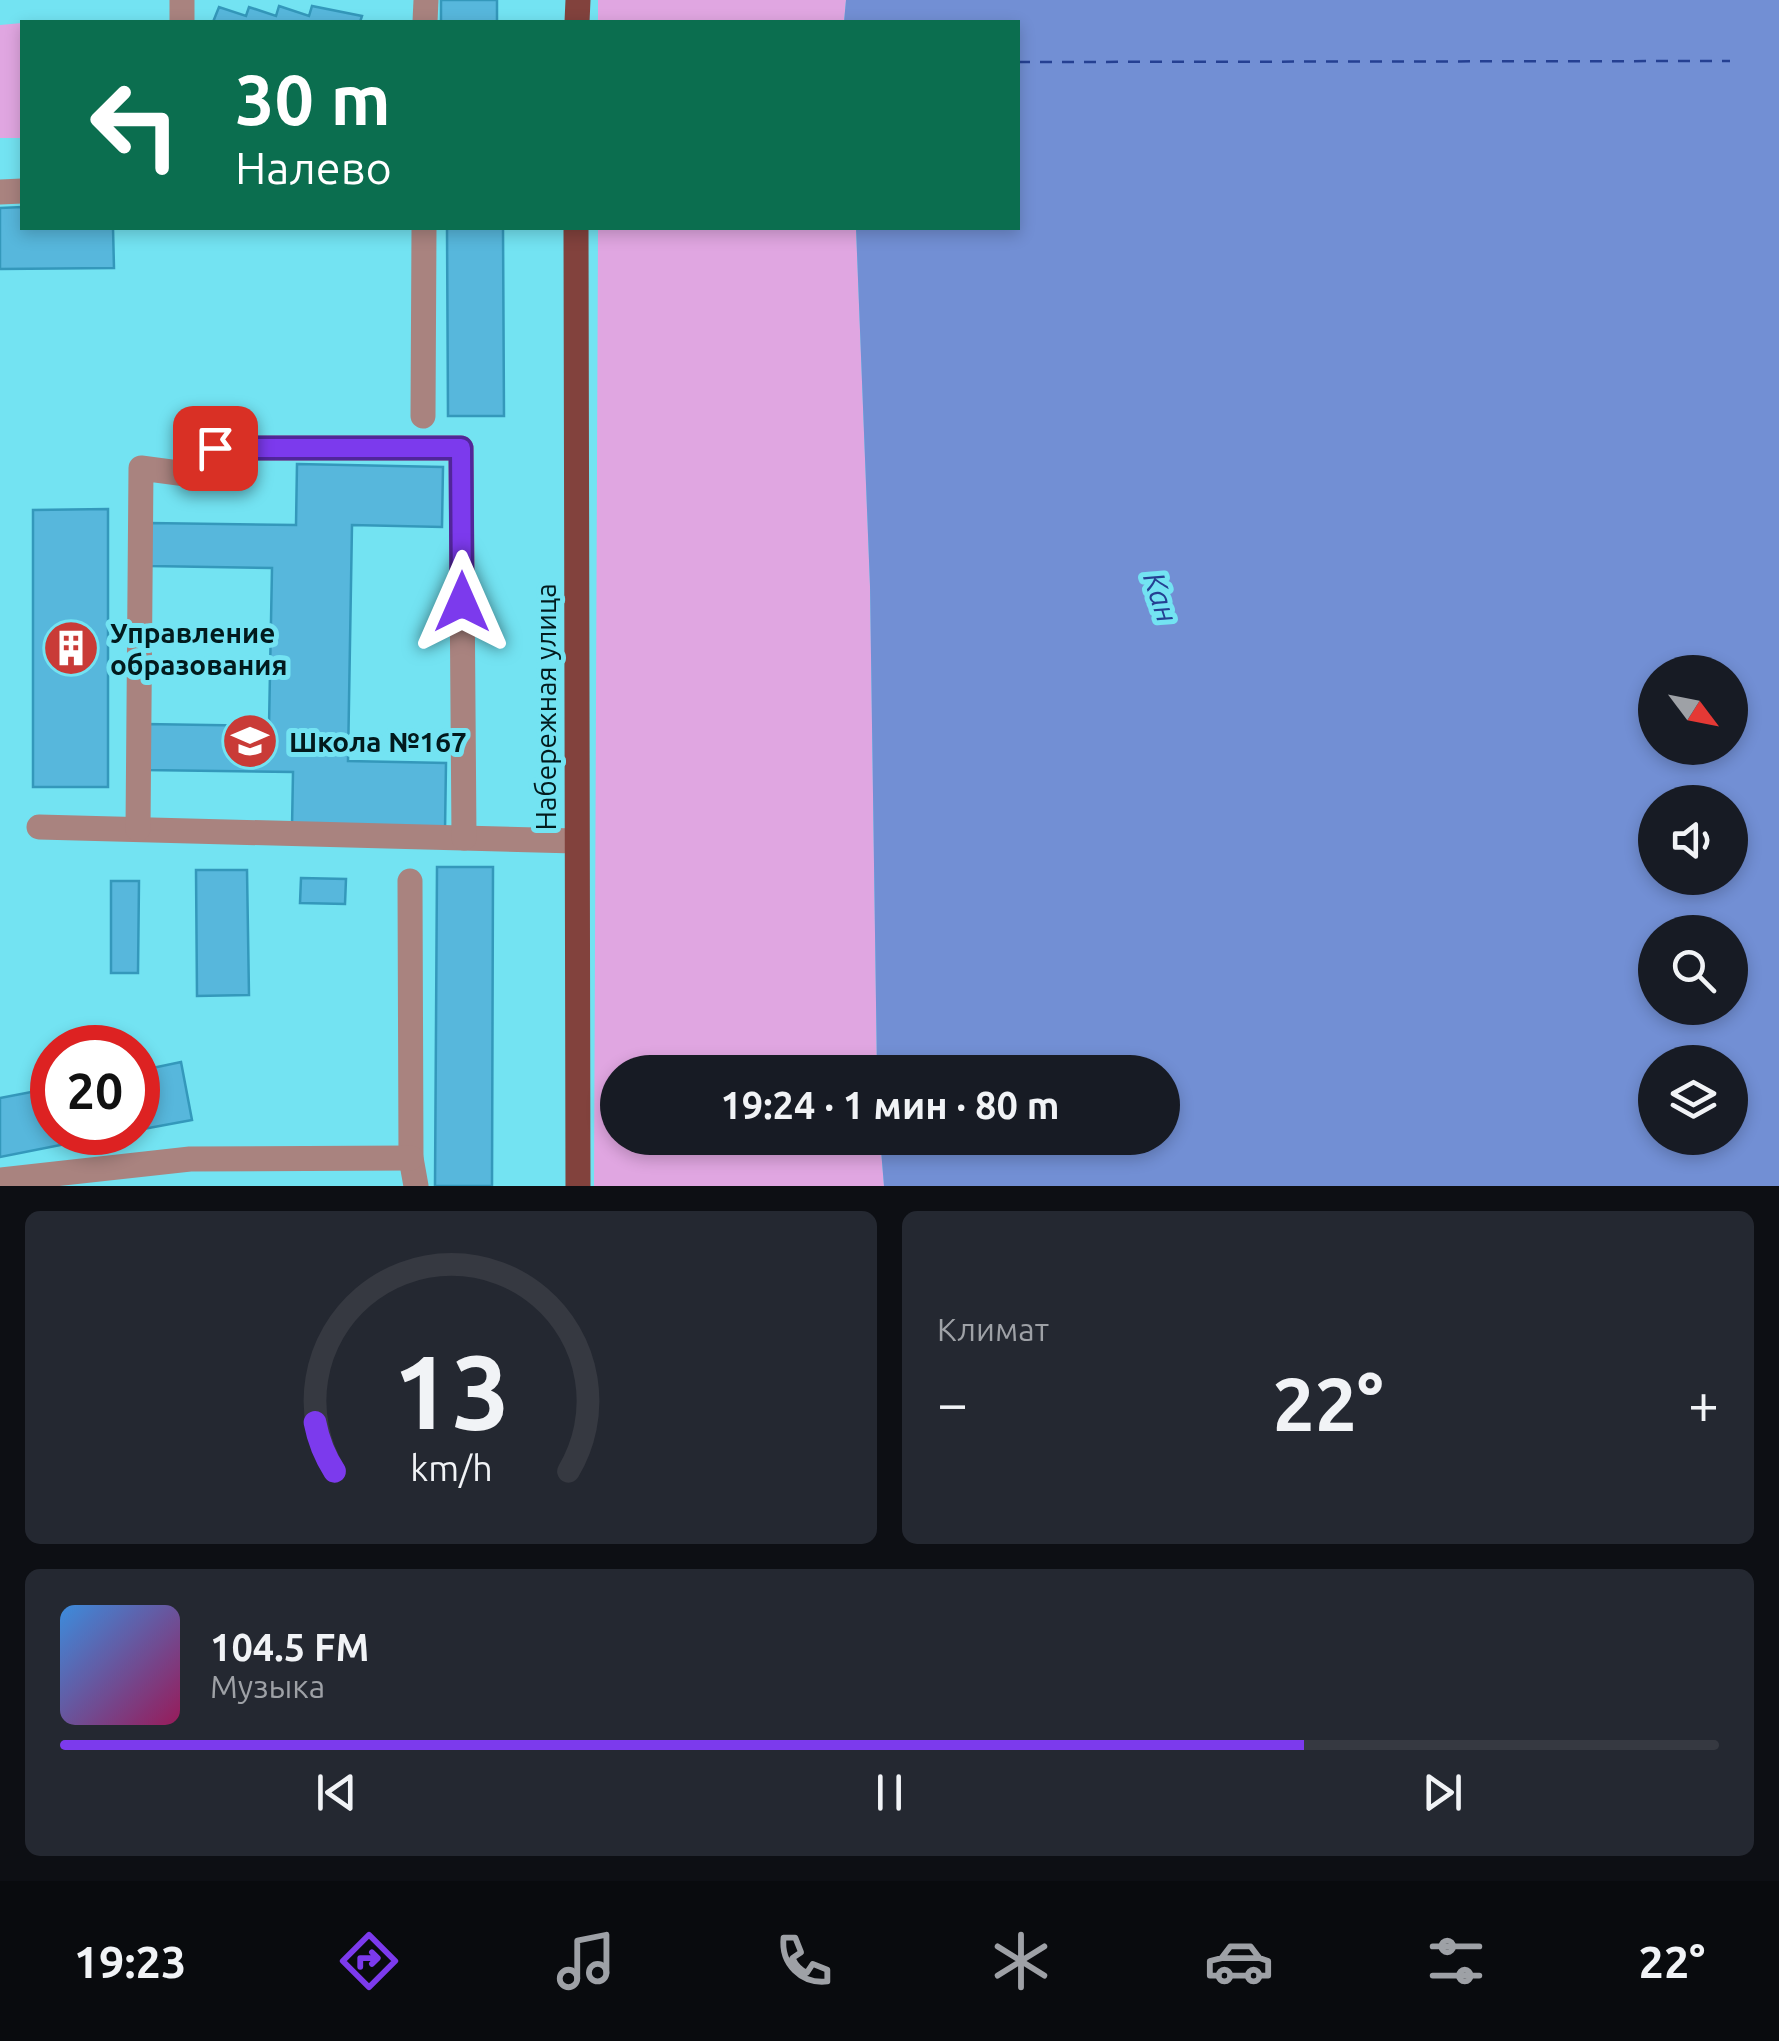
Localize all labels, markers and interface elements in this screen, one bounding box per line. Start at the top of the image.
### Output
icon: left [70,60,200,190]
text: 30 m [235,60,391,138]
text: Налево [235,142,392,193]
pin [173,406,258,491]
icon: arrive [188,421,243,476]
position arrow [410,550,514,654]
water label: Кан [1137,568,1185,627]
street label: Набережная улица [530,583,561,831]
place label: Управление образования [110,617,288,680]
building icon: Управление образования [41,618,101,678]
north arrow [1638,655,1748,765]
map controls [1638,655,1748,1155]
school or university icon: Школа №167 [220,711,280,771]
place label: Школа №167 [289,726,467,757]
button: sound [1638,785,1748,895]
button: search [1638,915,1748,1025]
speed limit sign: 20 [30,1025,160,1155]
button: layers [1638,1045,1748,1155]
text: 19:24 · 1 мин · 80 m [720,1084,1060,1126]
text: Климат [937,1311,1049,1347]
text: 13 [392,1332,510,1449]
text: 22° [1272,1361,1384,1445]
text: − [937,1372,968,1433]
text: + [1688,1372,1719,1433]
text: km/h [410,1448,492,1488]
text: 104.5 FM [210,1626,369,1668]
text: Музыка [210,1668,325,1704]
icon: previous [309,1765,364,1820]
icon: pause [862,1765,917,1820]
icon: next [1415,1765,1470,1820]
icon: directions [334,1926,404,1996]
icon: music [551,1926,621,1996]
icon: phone [769,1926,839,1996]
icon: climate [986,1926,1056,1996]
icon: car [1204,1926,1274,1996]
icon: filters [1421,1926,1491,1996]
text: 19:23 [74,1936,186,1987]
text: 22° [1639,1936,1705,1987]

